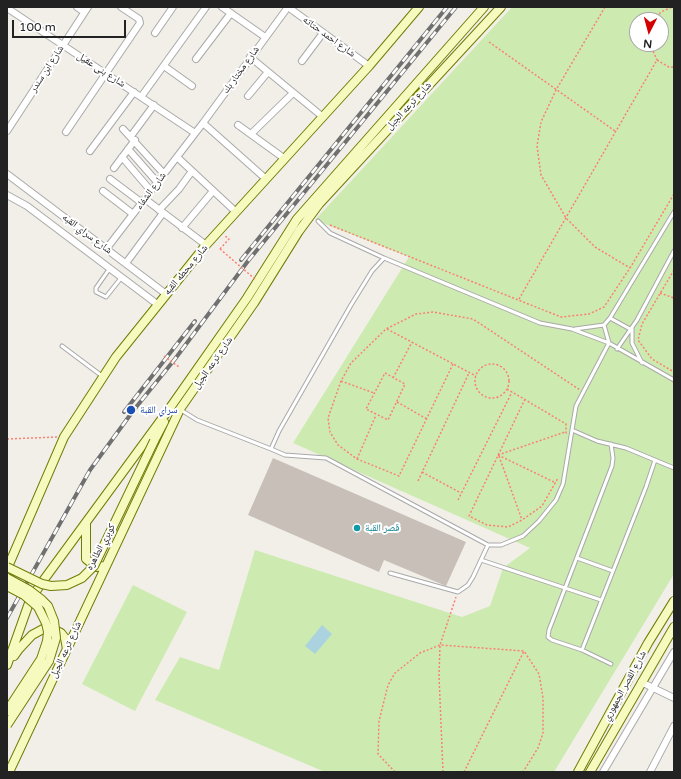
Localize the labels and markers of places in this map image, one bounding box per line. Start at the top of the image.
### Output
marker: سراي القبة [125,404,137,416]
place label: سراي القبة [140,404,178,416]
place label: قصر القبة [365,522,399,534]
marker: قصر القبة [352,523,362,533]

